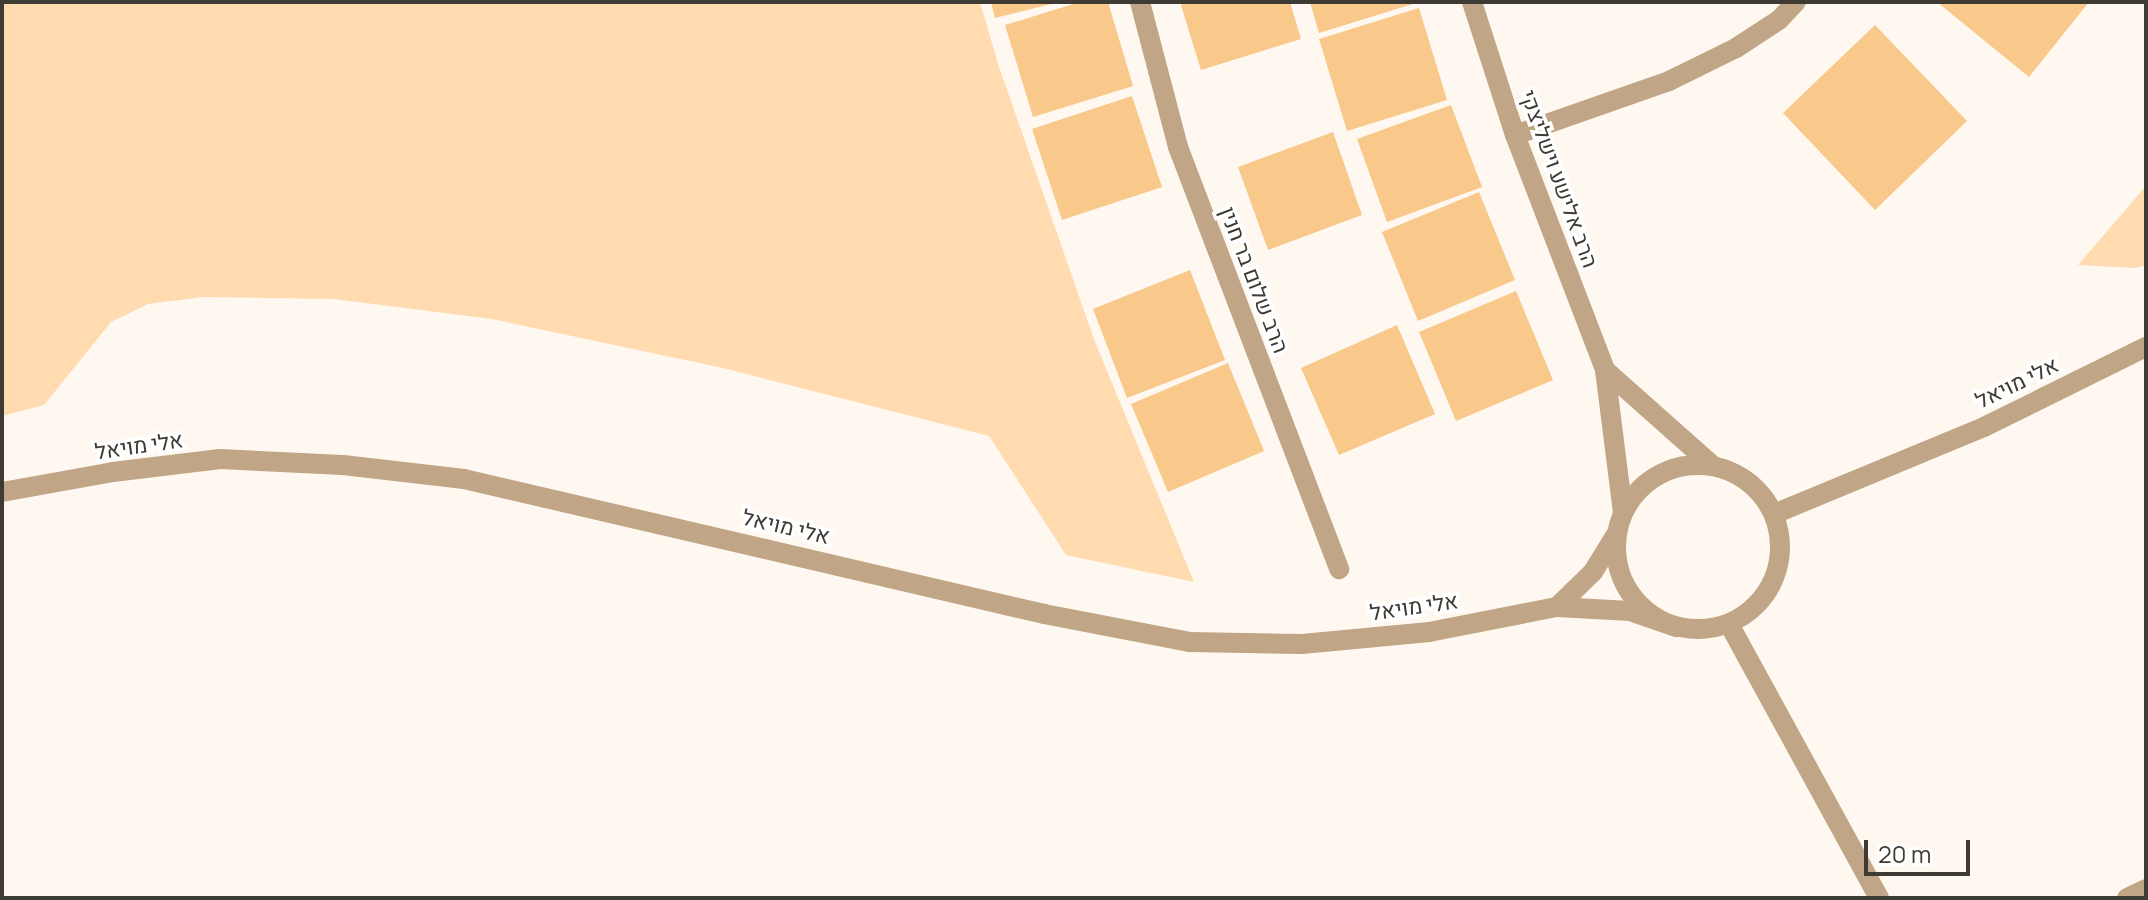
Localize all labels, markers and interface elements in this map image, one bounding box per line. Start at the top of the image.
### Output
street label: הרב אלישע וישליצקי [1515,87,1603,271]
street label: הרב שלום בר חנין [1214,203,1294,357]
street label: אלי מויאל [1971,352,2063,414]
street label: אלי מויאל [93,427,185,465]
street label: אלי מויאל [740,504,832,550]
street label: אלי מויאל [1368,588,1460,626]
scale bar [1868,824,1974,874]
text: 20 m [1878,837,1931,870]

